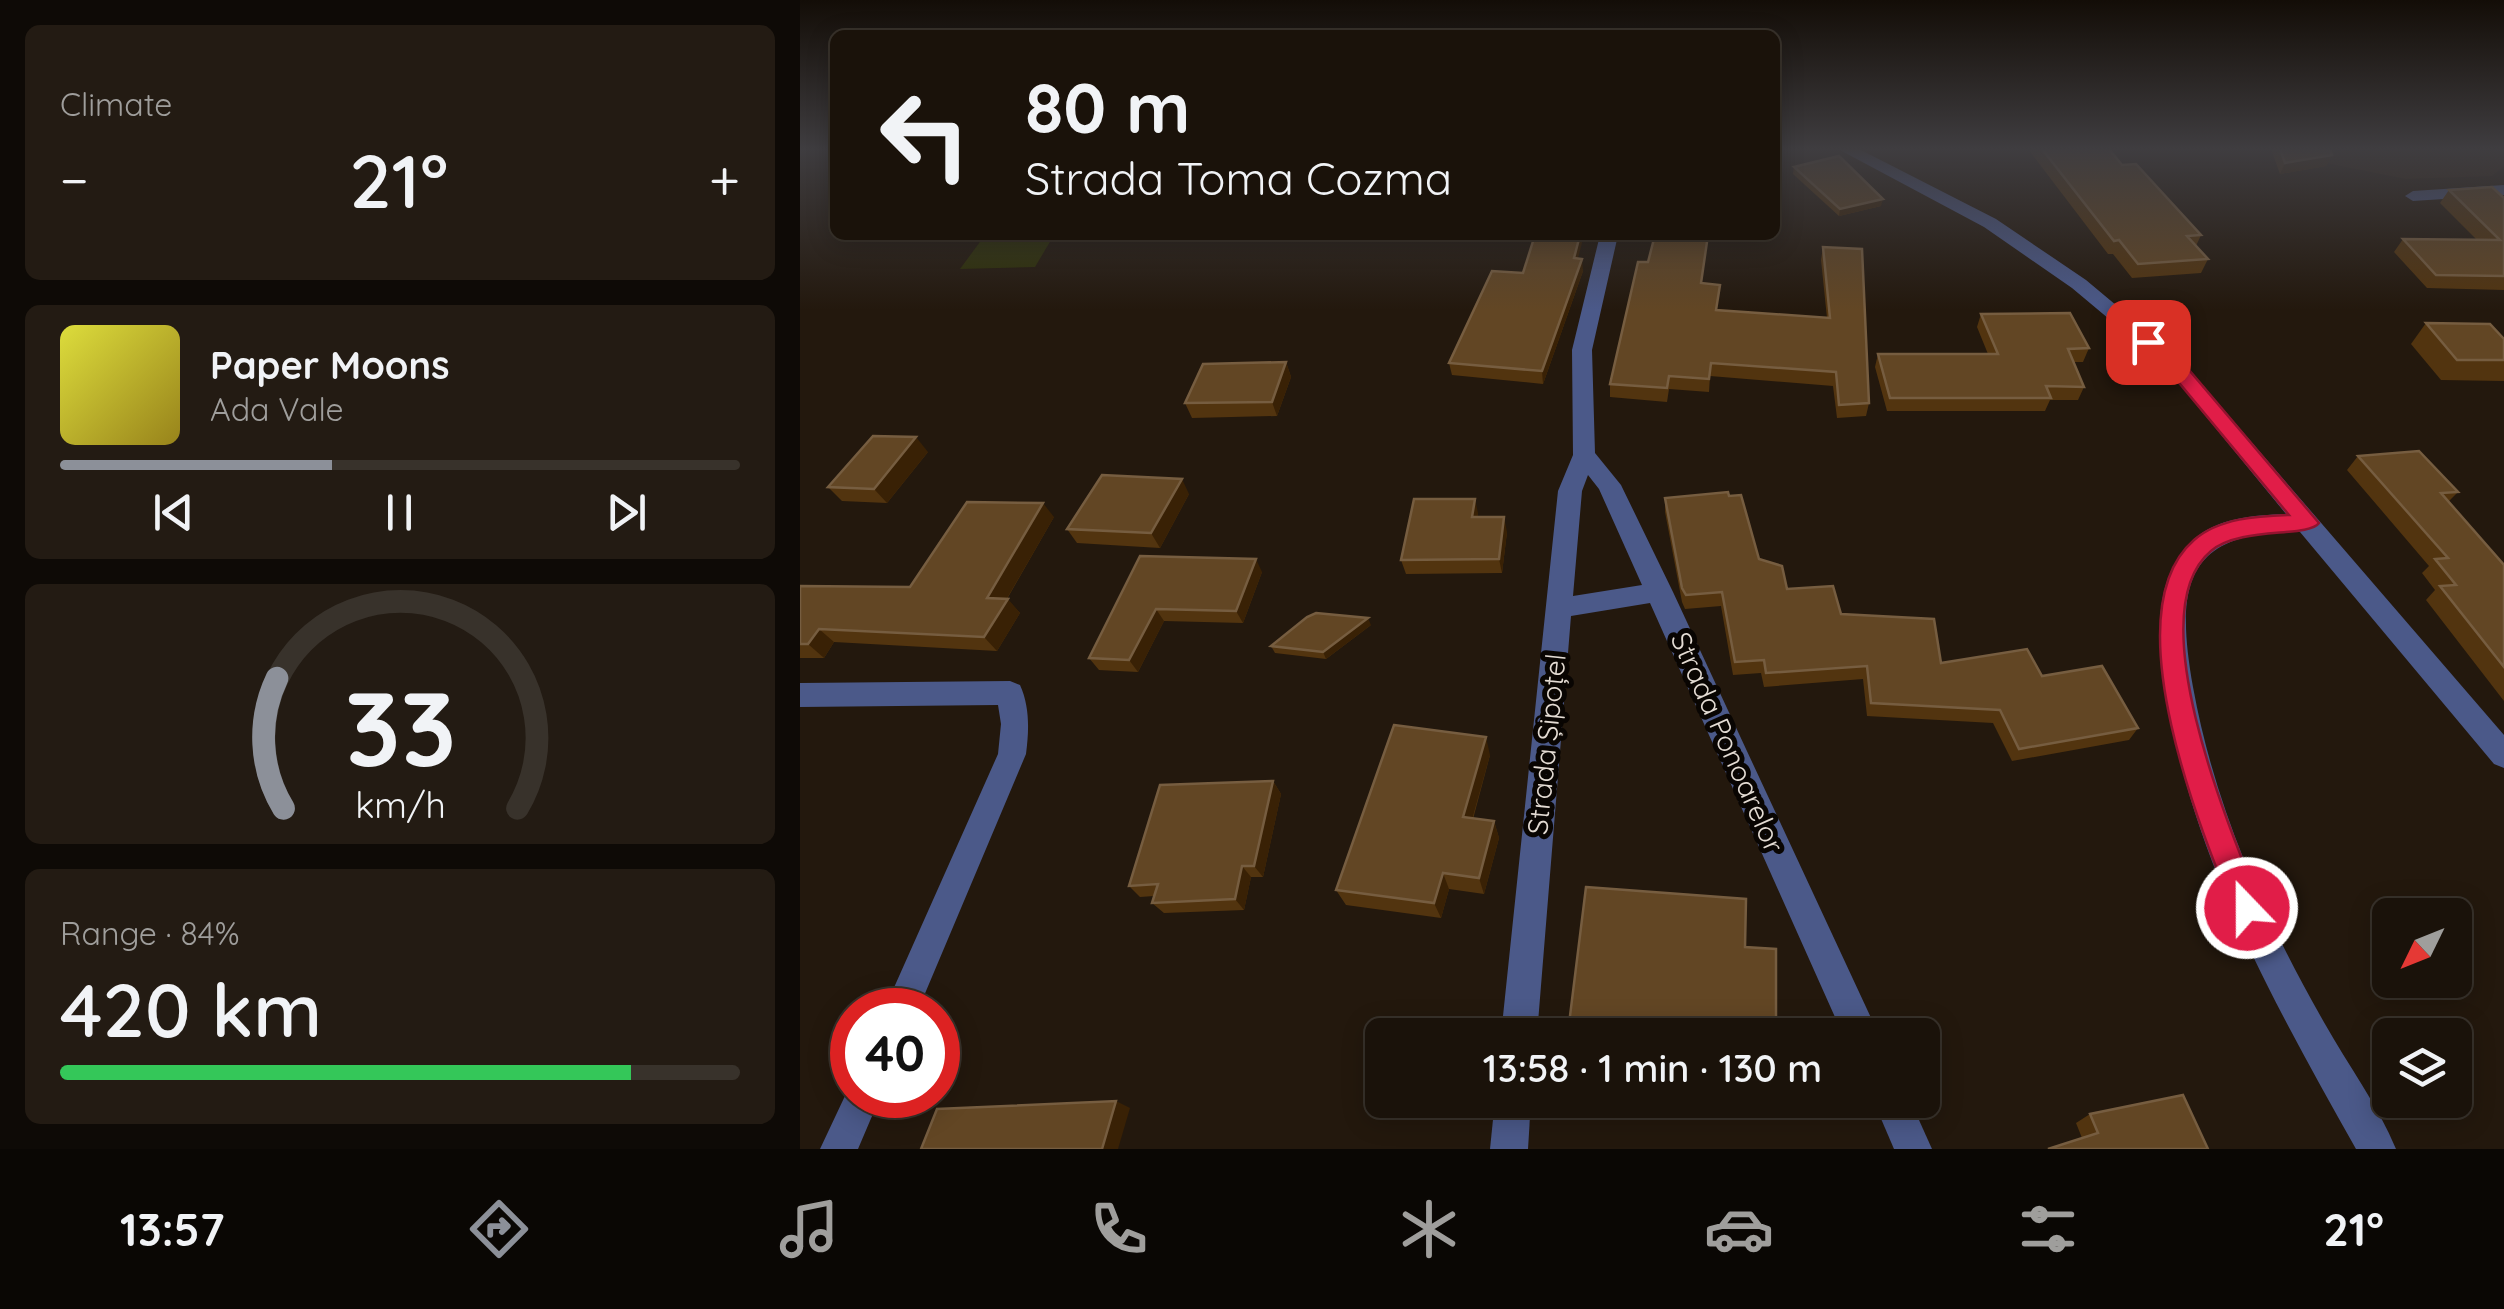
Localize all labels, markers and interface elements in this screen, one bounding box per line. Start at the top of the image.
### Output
text: 80 m [1025,63,1190,151]
icon: left [860,70,990,200]
text: Climate [60,84,172,124]
text: 21° [349,133,448,227]
text: − [60,145,89,214]
text: + [709,145,740,214]
text: Strada Toma Cozma [1025,150,1452,206]
pin [2106,300,2191,385]
icon: arrive [2121,315,2176,370]
text: Paper Moons [210,341,450,389]
text: Ada Vale [210,389,344,429]
icon: previous [146,485,201,540]
icon: pause [372,485,427,540]
icon: next [599,485,654,540]
street label: Strada Ponoarelor [1664,626,1792,858]
street label: Strada Șipoțel [1519,652,1573,836]
text: 33 [344,662,456,792]
text: km/h [355,782,445,827]
position arrow [2195,856,2299,960]
north arrow [2372,898,2472,998]
map controls [2372,898,2472,1118]
text: Range · 84% [60,913,240,953]
text: 420 km [60,962,322,1056]
speed limit sign: 40 [830,988,960,1118]
button: layers [2372,1018,2472,1118]
text: 13:58 · 1 min · 130 m [1483,1044,1822,1092]
icon: directions [464,1194,534,1264]
icon: music [774,1194,844,1264]
icon: phone [1084,1194,1154,1264]
icon: climate [1394,1194,1464,1264]
icon: car [1704,1194,1774,1264]
icon: filters [2013,1194,2083,1264]
text: 13:57 [120,1201,225,1257]
text: 21° [2323,1201,2384,1257]

